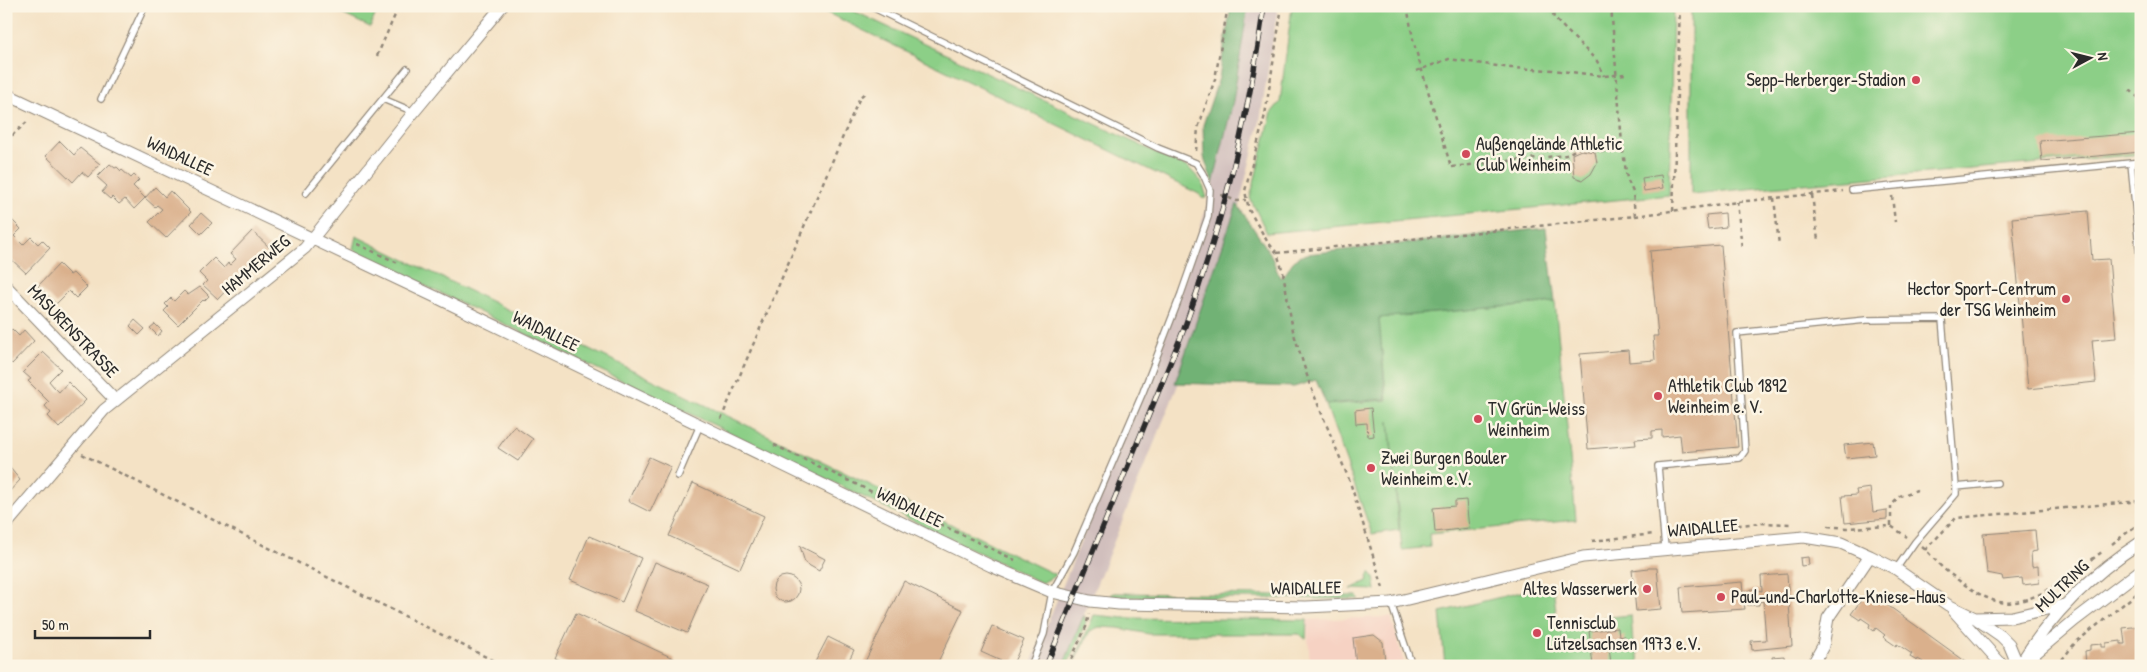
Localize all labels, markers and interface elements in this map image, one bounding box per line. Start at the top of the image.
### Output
north arrow [2064,32,2114,82]
text: N [2094,51,2113,62]
place label: Sepp-Herberger-Stadion [1747,67,1906,92]
marker: Sepp-Herberger-Stadion [1910,74,1922,86]
street label: WAIDALLEE [143,129,218,182]
place label: Außengelände Athletic Club Weinheim [1476,131,1622,177]
marker: Außengelände Athletic Club Weinheim [1460,148,1472,160]
street label: HAMMERWEG [216,228,296,301]
place label: Hector Sport-Centrum der TSG Weinheim [1908,276,2056,322]
street label: MASURENSTRASSE [22,278,125,383]
marker: Hector Sport-Centrum der TSG Weinheim [2060,293,2072,305]
street label: WAIDALLEE [509,304,584,357]
place label: Athletik Club 1892 Weinheim e. V. [1668,373,1788,419]
marker: Athletik Club 1892 Weinheim e. V. [1652,390,1664,402]
place label: TV Grün-Weiss Weinheim [1488,396,1585,442]
marker: TV Grün-Weiss Weinheim [1472,413,1484,425]
place label: Zwei Burgen Bouler Weinheim e.V. [1381,445,1507,491]
marker: Zwei Burgen Bouler Weinheim e.V. [1365,462,1377,474]
street label: WAIDALLEE [873,480,948,533]
street label: WAIDALLEE [1667,512,1739,543]
street label: MULTRING [2029,553,2094,618]
street label: WAIDALLEE [1270,574,1342,601]
place label: Altes Wasserwerk [1523,576,1638,601]
marker: Altes Wasserwerk [1641,583,1653,595]
place label: Paul-und-Charlotte-Kniese-Haus [1731,584,1946,609]
marker: Paul-und-Charlotte-Kniese-Haus [1715,591,1727,603]
scale bar [35,607,150,639]
place label: Tennisclub Lützelsachsen 1973 e.V. [1547,610,1701,656]
text: 50 m [42,614,69,635]
marker: Tennisclub Lützelsachsen 1973 e.V. [1531,627,1543,639]

